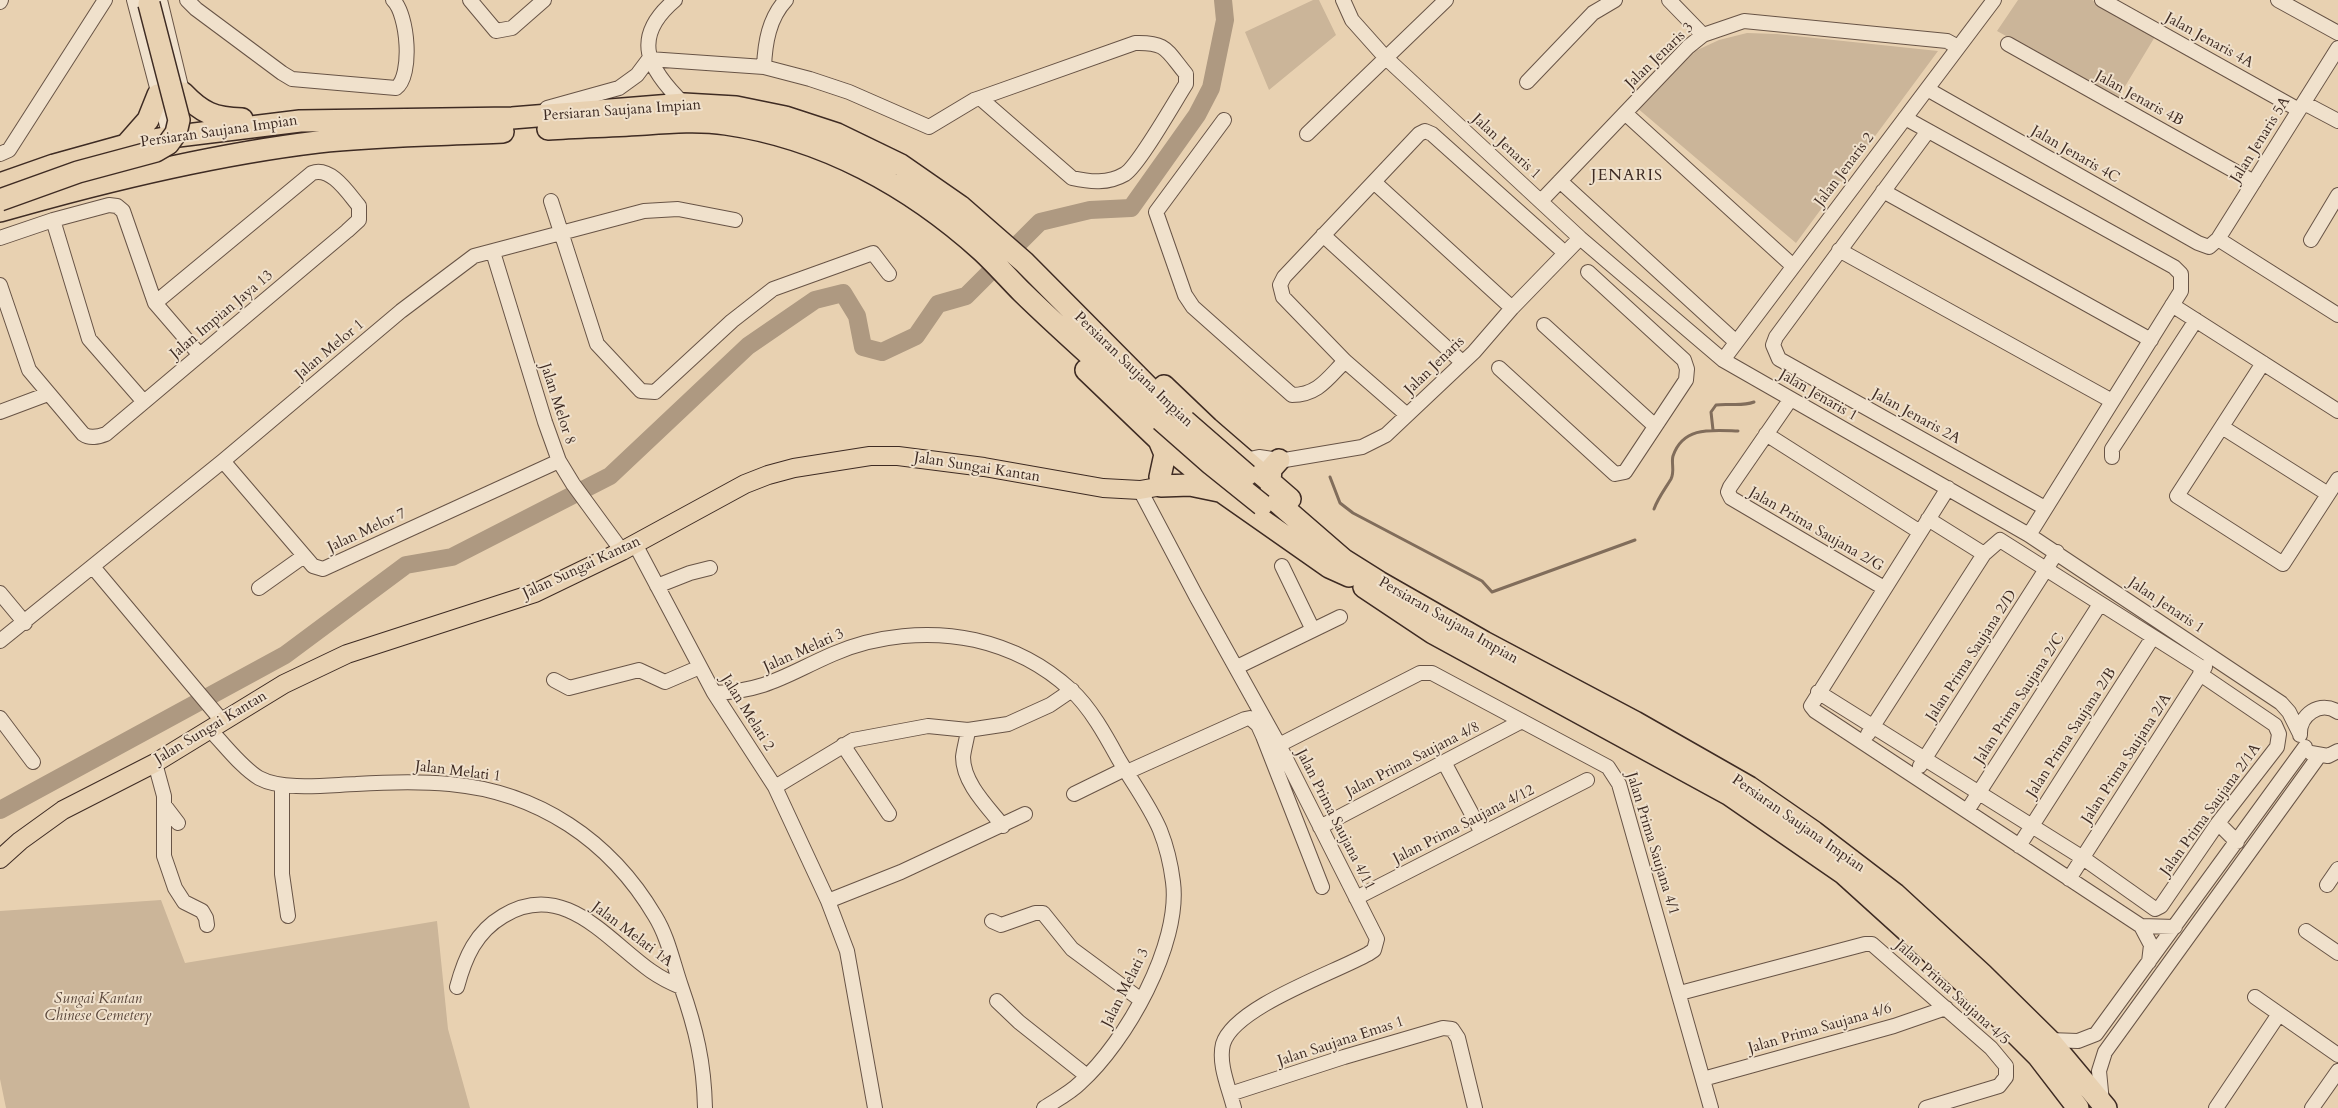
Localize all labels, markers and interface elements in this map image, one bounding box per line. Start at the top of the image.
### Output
street label: Jalan Jenaris 4A [2162,9,2256,73]
street label: Jalan Jenaris 3 [1622,19,1698,93]
street label: Jalan Jenaris 4B [2092,67,2186,131]
street label: Jalan Jenaris 5A [2227,94,2295,186]
street label: Persiaran Saujana Impian [542,96,702,126]
street label: Jalan Jenaris 1 [1468,111,1544,183]
street label: Persiaran Saujana Impian [139,112,299,152]
street label: Jalan Jenaris 4C [2028,122,2122,188]
street label: Jalan Jenaris 2 [1811,130,1879,210]
district label: JENARIS [1590,166,1664,186]
street label: Jalan Impian Jaya 13 [167,267,277,363]
street label: Persiaran Saujana Impian [1070,309,1196,431]
street label: Jalan Melor 1 [292,316,368,384]
street label: Jalan Jenaris [1401,333,1469,399]
street label: Jalan Melor 8 [535,361,579,447]
street label: Jalan Jenaris 1 [1776,366,1860,426]
street label: Jalan Jenaris 2A [1869,385,1963,449]
street label: Jalan Sungai Kantan [913,449,1041,487]
street label: Jalan Prima Saujana 2/G [1745,484,1887,576]
street label: Jalan Melor 7 [325,505,409,557]
street label: Jalan Sungai Kantan [520,533,644,603]
street label: Persiaran Saujana Impian [1375,574,1521,668]
street label: Jalan Jenaris 1 [2125,574,2207,638]
street label: Jalan Prima Saujana 2/D [1923,587,2021,725]
street label: Jalan Melati 3 [761,625,847,677]
street label: Jalan Prima Saujana 2/C [1971,630,2069,768]
street label: Jalan Prima Saujana 2/B [2023,665,2121,801]
street label: Jalan Melati 2 [716,672,778,754]
street label: Jalan Sungai Kantan [152,687,270,769]
street label: Jalan Prima Saujana 2/A [2078,691,2176,827]
street label: Jalan Prima Saujana 4/8 [1343,718,1483,802]
street label: Jalan Prima Saujana 2/1A [2157,740,2265,880]
street label: Jalan Prima Saujana 4/11 [1292,746,1378,894]
street label: Jalan Melati 1 [414,758,502,786]
street label: Jalan Prima Saujana 4/1 [1622,770,1682,918]
street label: Persiaran Saujana Impian [1728,771,1868,877]
street label: Jalan Prima Saujana 4/12 [1390,782,1538,868]
street label: Jalan Melati 1A [588,899,676,971]
street label: Jalan Prima Saujana 4/5 [1891,937,2013,1049]
street label: Jalan Melati 3 [1098,945,1154,1031]
park label: Sungai Kantan Chinese Cemetery [45,991,151,1026]
street label: Jalan Prima Saujana 4/6 [1746,1000,1894,1058]
street label: Jalan Saujana Emas 1 [1276,1013,1406,1071]

